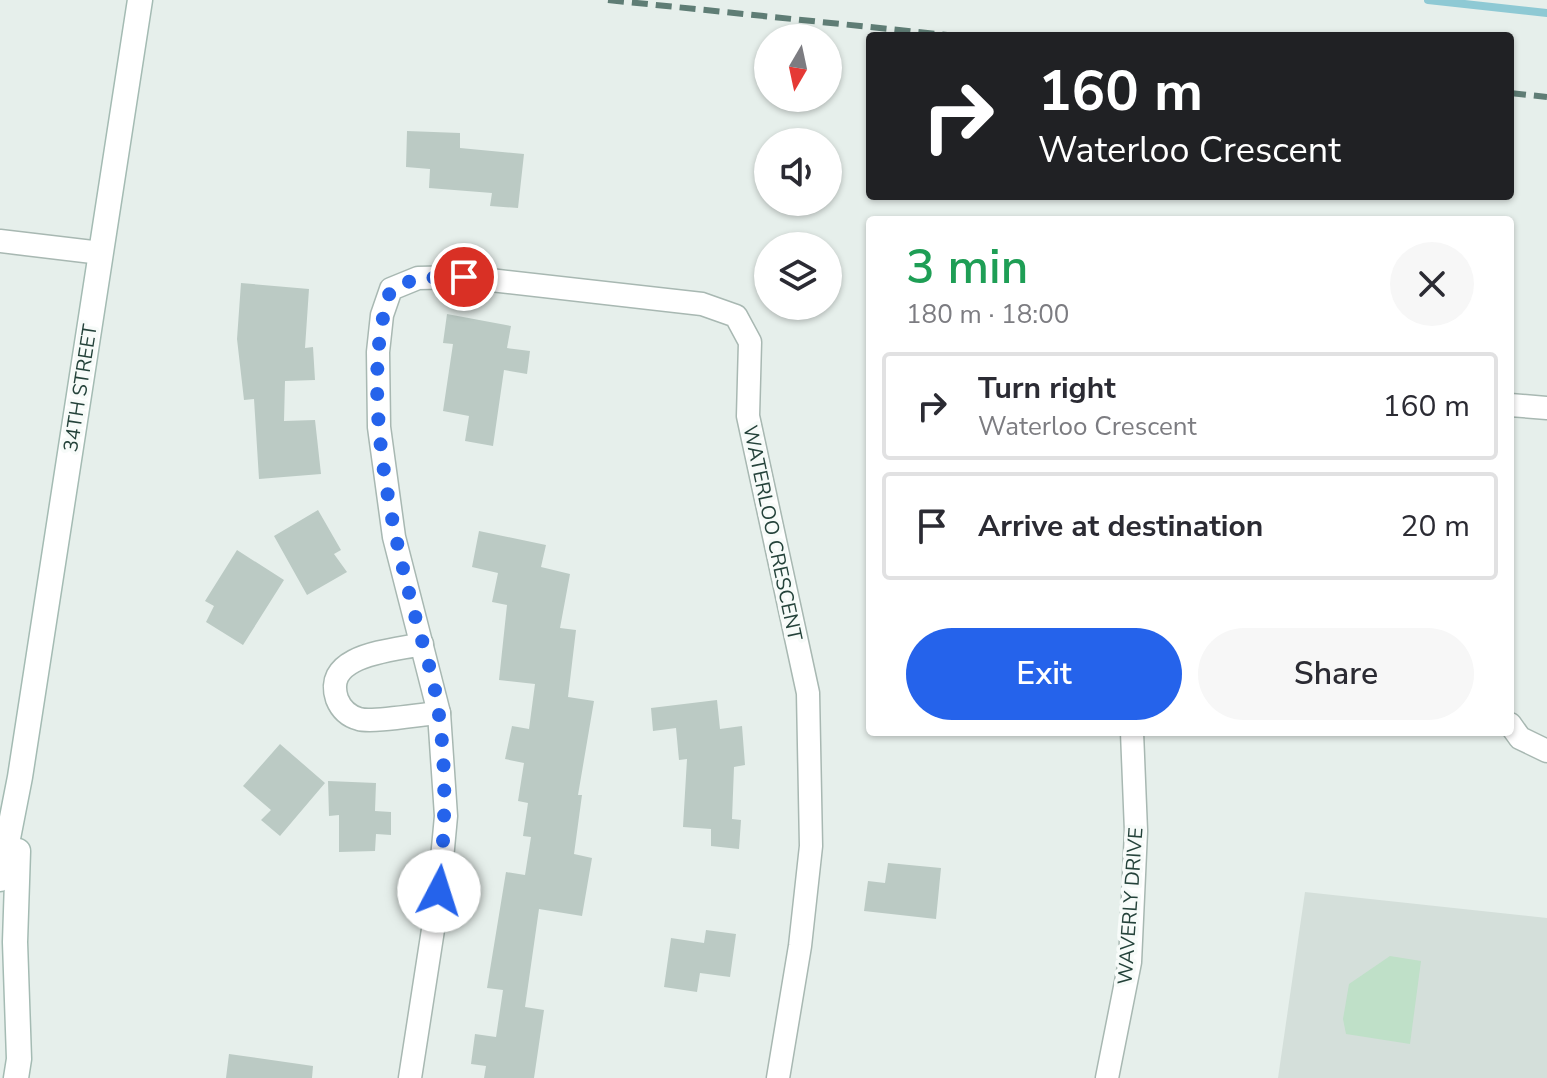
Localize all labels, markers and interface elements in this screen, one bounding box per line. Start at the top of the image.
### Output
north arrow [754,24,842,112]
map controls [754,24,842,320]
text: 160 m [1038,53,1203,130]
icon: right [906,64,1010,168]
text: Waterloo Crescent [1038,126,1341,175]
button: sound [754,128,842,216]
button: layers [754,232,842,320]
text: 3 min [906,234,1028,300]
button: close [1390,242,1474,326]
pin [430,243,498,311]
icon: arrive [442,255,486,299]
text: 180 m · 18:00 [906,297,1069,332]
street label: 34TH STREET [57,322,104,454]
text: Turn right [978,368,1116,409]
icon: right [910,384,954,428]
text: 160 m [1383,386,1470,427]
text: Waterloo Crescent [978,409,1197,444]
street label: WATERLOO CRESCENT [736,423,809,643]
icon: arrive [910,504,954,548]
text: Arrive at destination [978,506,1263,547]
text: 20 m [1401,506,1470,547]
button: Exit [906,628,1182,720]
button: Share [1198,628,1474,720]
street label: WAVERLY DRIVE [1112,826,1149,986]
position arrow [397,849,481,933]

